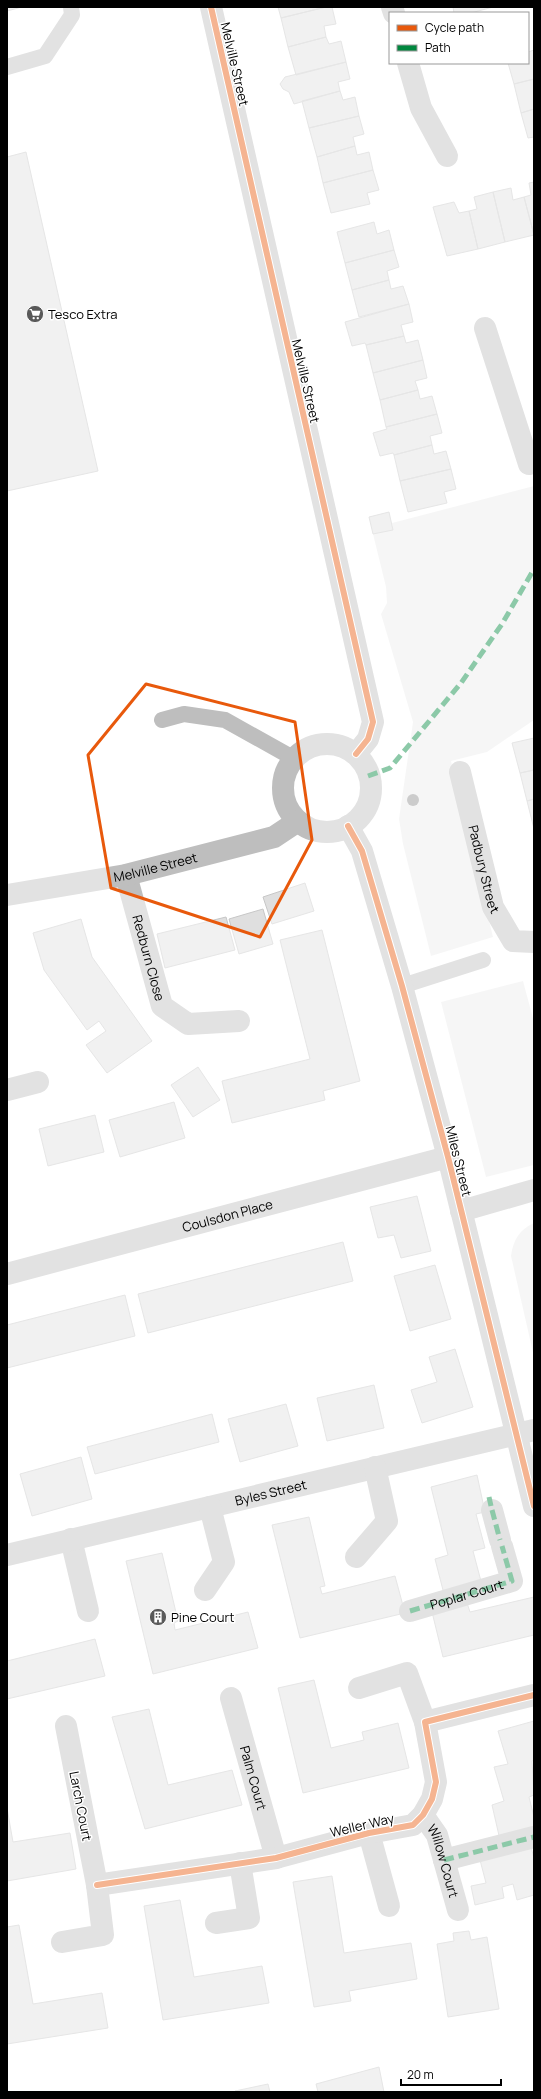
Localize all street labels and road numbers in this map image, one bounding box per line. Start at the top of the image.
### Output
street label: Melville Street [217,20,253,108]
street label: Melville Street [288,337,324,425]
street label: Padbury Street [464,823,504,917]
street label: Melville Street [112,848,199,886]
street label: Redburn Close [128,913,169,1003]
street label: Miles Street [442,1124,476,1198]
street label: Coulsdon Place [180,1195,275,1236]
street label: Byles Street [233,1475,308,1510]
street label: Poplar Court [428,1575,505,1614]
street label: Palm Court [236,1744,271,1812]
street label: Larch Court [65,1770,97,1842]
street label: Weller Way [328,1809,396,1841]
street label: Willow Court [423,1821,463,1899]

